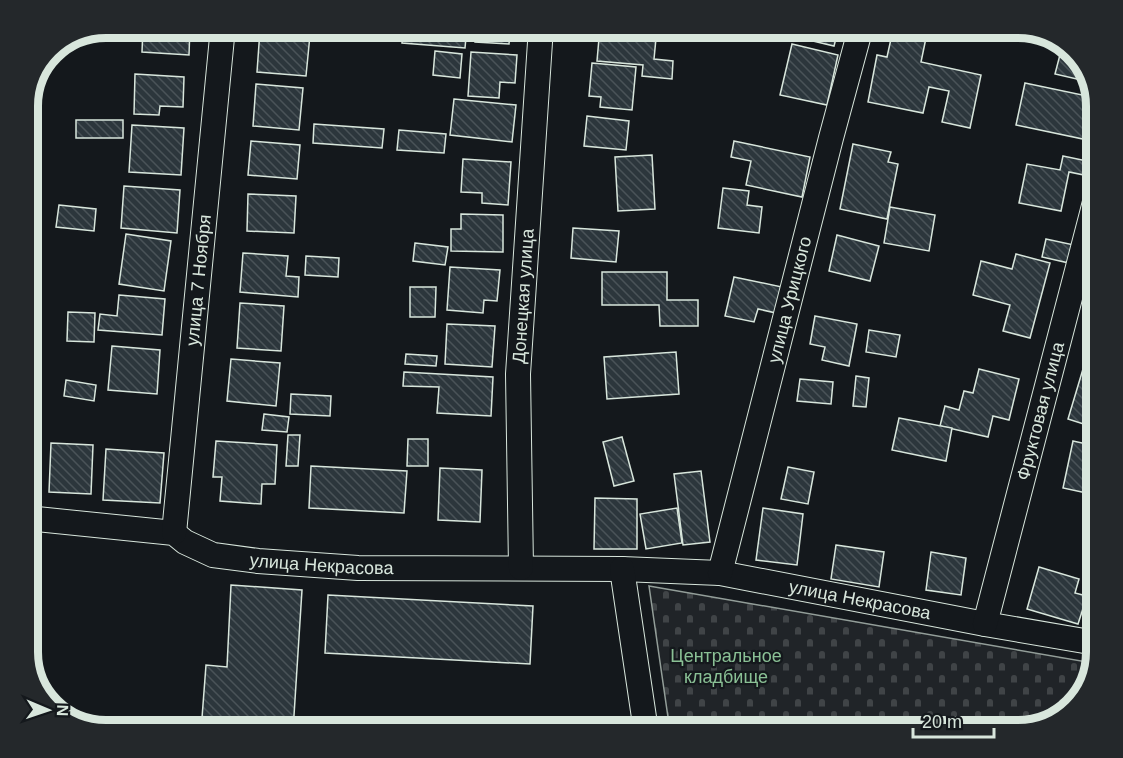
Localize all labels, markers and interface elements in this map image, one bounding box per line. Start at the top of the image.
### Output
street label: улица 7 Ноября [182,213,215,347]
street label: Донецкая улица [509,227,538,364]
street label: улица Урицкого [764,234,815,365]
street label: Фруктовая улица [1013,339,1068,482]
street label: улица Некрасова [248,550,395,578]
street label: улица Некрасова [787,576,933,624]
park label: Центральное кладбище [670,646,782,687]
north arrow [18,680,78,740]
scale bar [913,701,994,739]
text: N [54,704,71,717]
text: 20 m [922,712,962,732]

